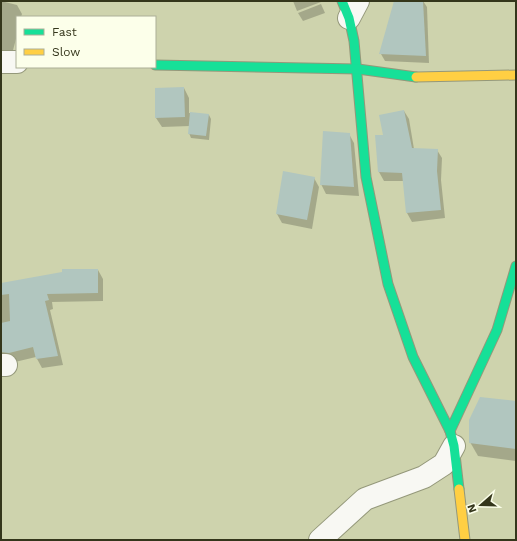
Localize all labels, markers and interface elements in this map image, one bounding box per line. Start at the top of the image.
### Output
legend [16,16,156,68]
text: Fast [52,25,77,39]
text: Slow [52,45,80,59]
north arrow [461,485,501,525]
text: N [465,502,480,514]

